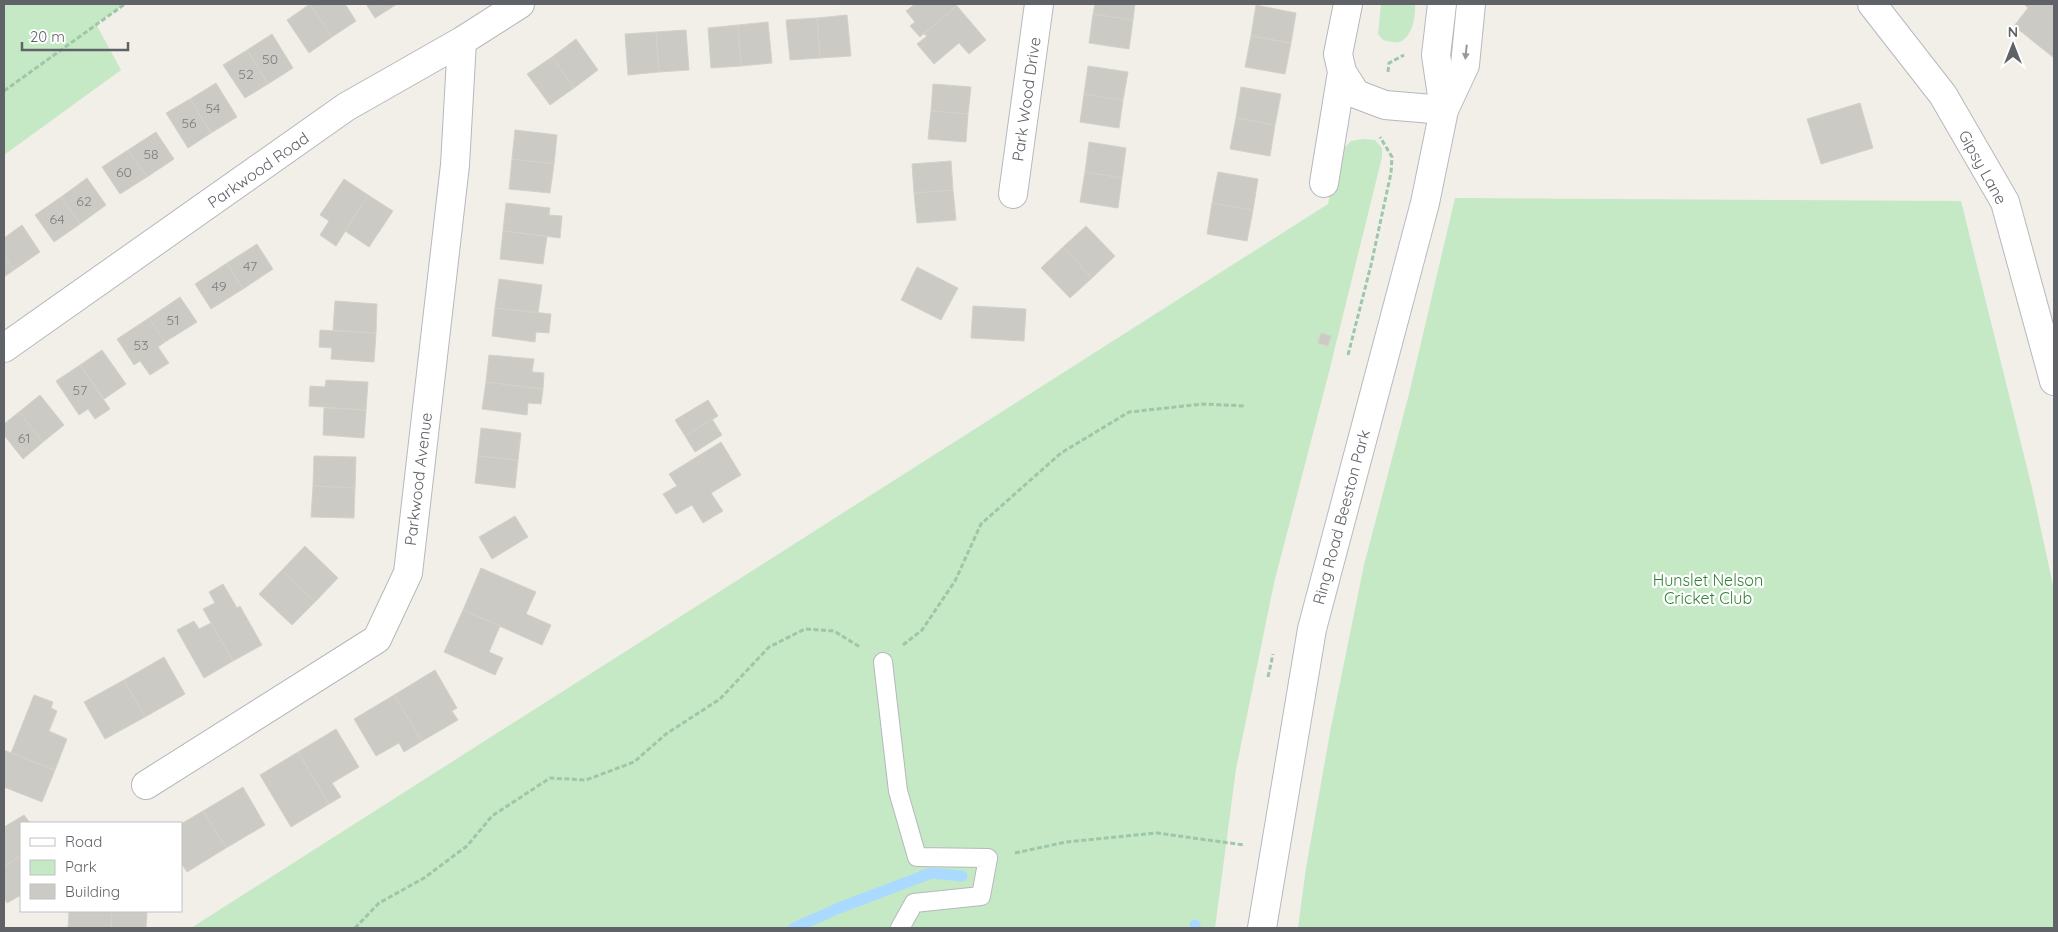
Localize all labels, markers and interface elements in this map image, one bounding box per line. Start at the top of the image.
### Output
scale bar [22,20,129,52]
north arrow [1988,20,2038,70]
text: N [2008,23,2018,41]
text: 20 m [30,27,65,46]
street label: Park Wood Drive [1007,36,1045,162]
one-way arrow [1462,45,1470,61]
house number: 50 [262,50,278,68]
house number: 52 [238,65,254,83]
house number: 54 [205,99,221,117]
house number: 56 [181,114,197,132]
street label: Gipsy Lane [1954,126,2012,208]
street label: Parkwood Road [204,128,312,212]
house number: 58 [143,145,159,163]
house number: 60 [116,163,132,181]
house number: 62 [76,192,92,210]
house number: 64 [49,210,65,228]
house number: 47 [243,257,257,275]
house number: 49 [212,277,227,295]
house number: 51 [167,311,179,329]
house number: 53 [134,336,148,354]
house number: 57 [73,381,87,399]
street label: Parkwood Avenue [400,411,436,547]
street label: Ring Road Beeston Park [1308,427,1374,607]
house number: 61 [18,429,30,447]
park label: Hunslet Nelson Cricket Club [1653,570,1763,608]
legend [20,822,182,912]
text: Road [65,832,102,851]
text: Park [65,857,97,876]
text: Building [65,882,120,901]

